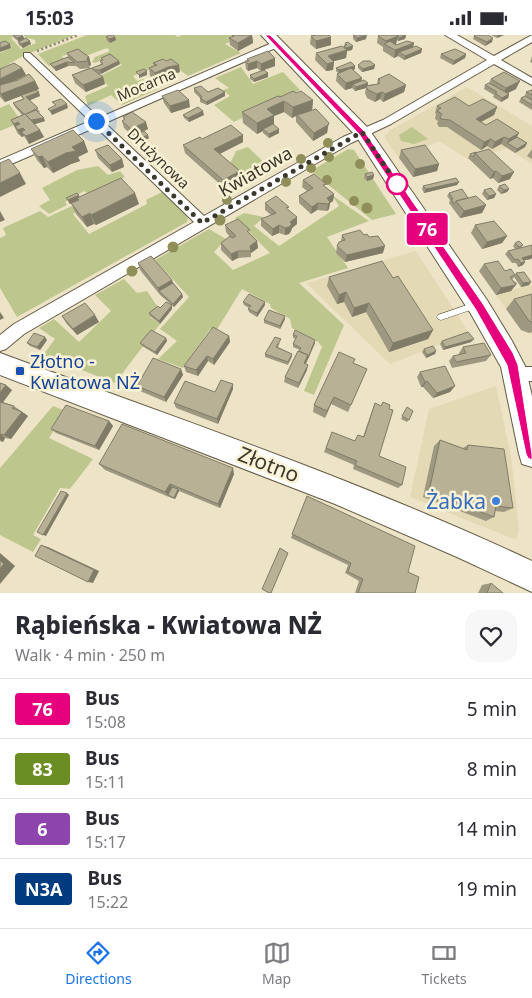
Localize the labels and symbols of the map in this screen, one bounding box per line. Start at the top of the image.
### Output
street label: Mocarna [113,63,179,105]
your location [84,109,109,134]
street label: Drużynowa [124,123,194,193]
street label: Kwiatowa [214,140,296,202]
unlabelled marker [386,173,408,195]
line badge: 76 [404,213,450,245]
place label: Złotno - Kwiatowa NŻ [30,349,140,394]
marker: Złotno - Kwiatowa NŻ [14,365,26,377]
street label: Złotno [234,440,304,488]
place label: Żabka [426,487,486,515]
marker: Żabka [490,495,502,507]

